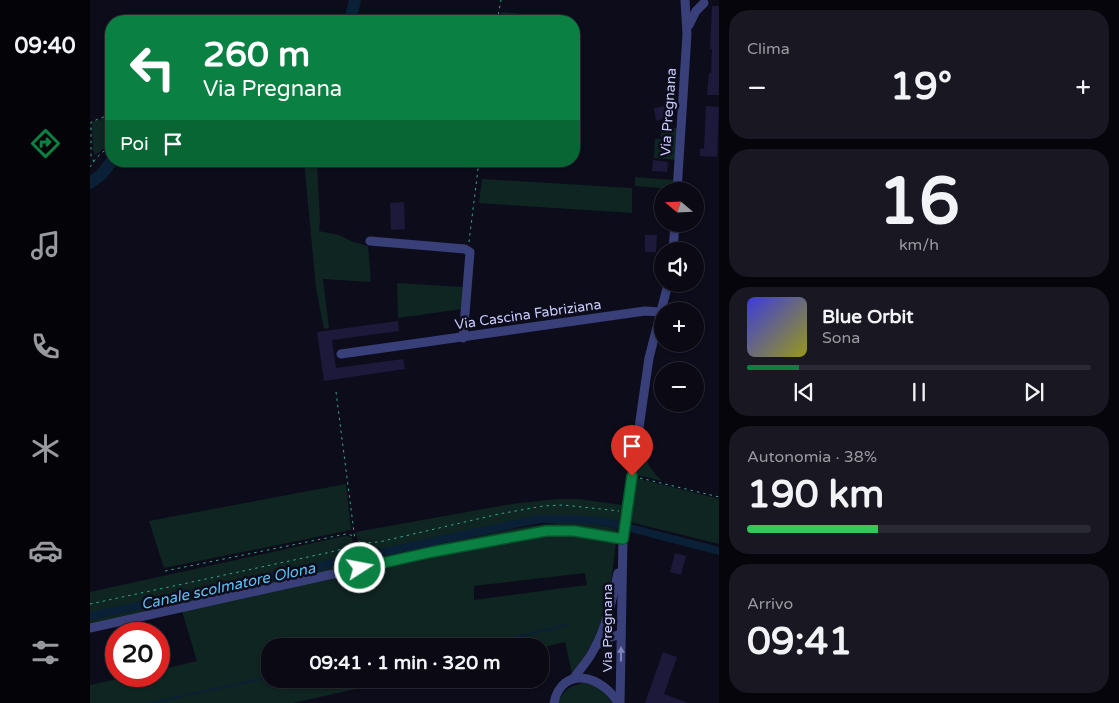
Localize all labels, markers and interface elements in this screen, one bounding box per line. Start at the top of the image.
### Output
text: 09:40 [15,33,75,59]
text: 260 m [203,34,310,76]
icon: left [120,35,185,100]
text: Clima [747,39,790,59]
text: 19° [890,64,952,110]
street label: Via Pregnana [657,67,680,157]
text: − [747,71,767,105]
text: + [1075,71,1091,105]
text: Via Pregnana [203,76,342,102]
icon: directions [28,126,63,161]
icon: arrive [159,130,187,158]
text: Poi [120,133,149,155]
text: 16 [878,163,960,242]
north arrow [654,182,704,232]
map controls [654,182,704,412]
icon: music [28,228,63,263]
text: km/h [899,235,939,255]
button: sound [654,242,704,292]
street label: Via Cascina Fabriziana [454,296,602,333]
button: + [654,302,704,352]
text: Blue Orbit [822,306,914,328]
text: Sona [822,328,860,348]
icon: phone [28,329,63,364]
button: − [654,362,704,412]
icon: previous [790,378,818,406]
icon: pause [905,378,933,406]
icon: next [1020,378,1048,406]
pin [611,425,653,476]
icon: climate [28,431,63,466]
icon: arrive [618,432,646,460]
text: Autonomia · 38% [747,447,877,467]
text: 190 km [747,472,884,518]
icon: car [28,533,63,568]
position arrow [333,541,385,593]
water label: Canale scolmatore Olona [139,559,317,613]
street label: Via Pregnana [599,584,616,672]
text: Arrivo [747,594,793,614]
text: 09:41 [747,619,852,665]
speed limit sign: 20 [105,622,170,687]
icon: filters [28,635,63,670]
one-way arrow [617,646,625,662]
text: 09:41 · 1 min · 320 m [309,652,501,674]

